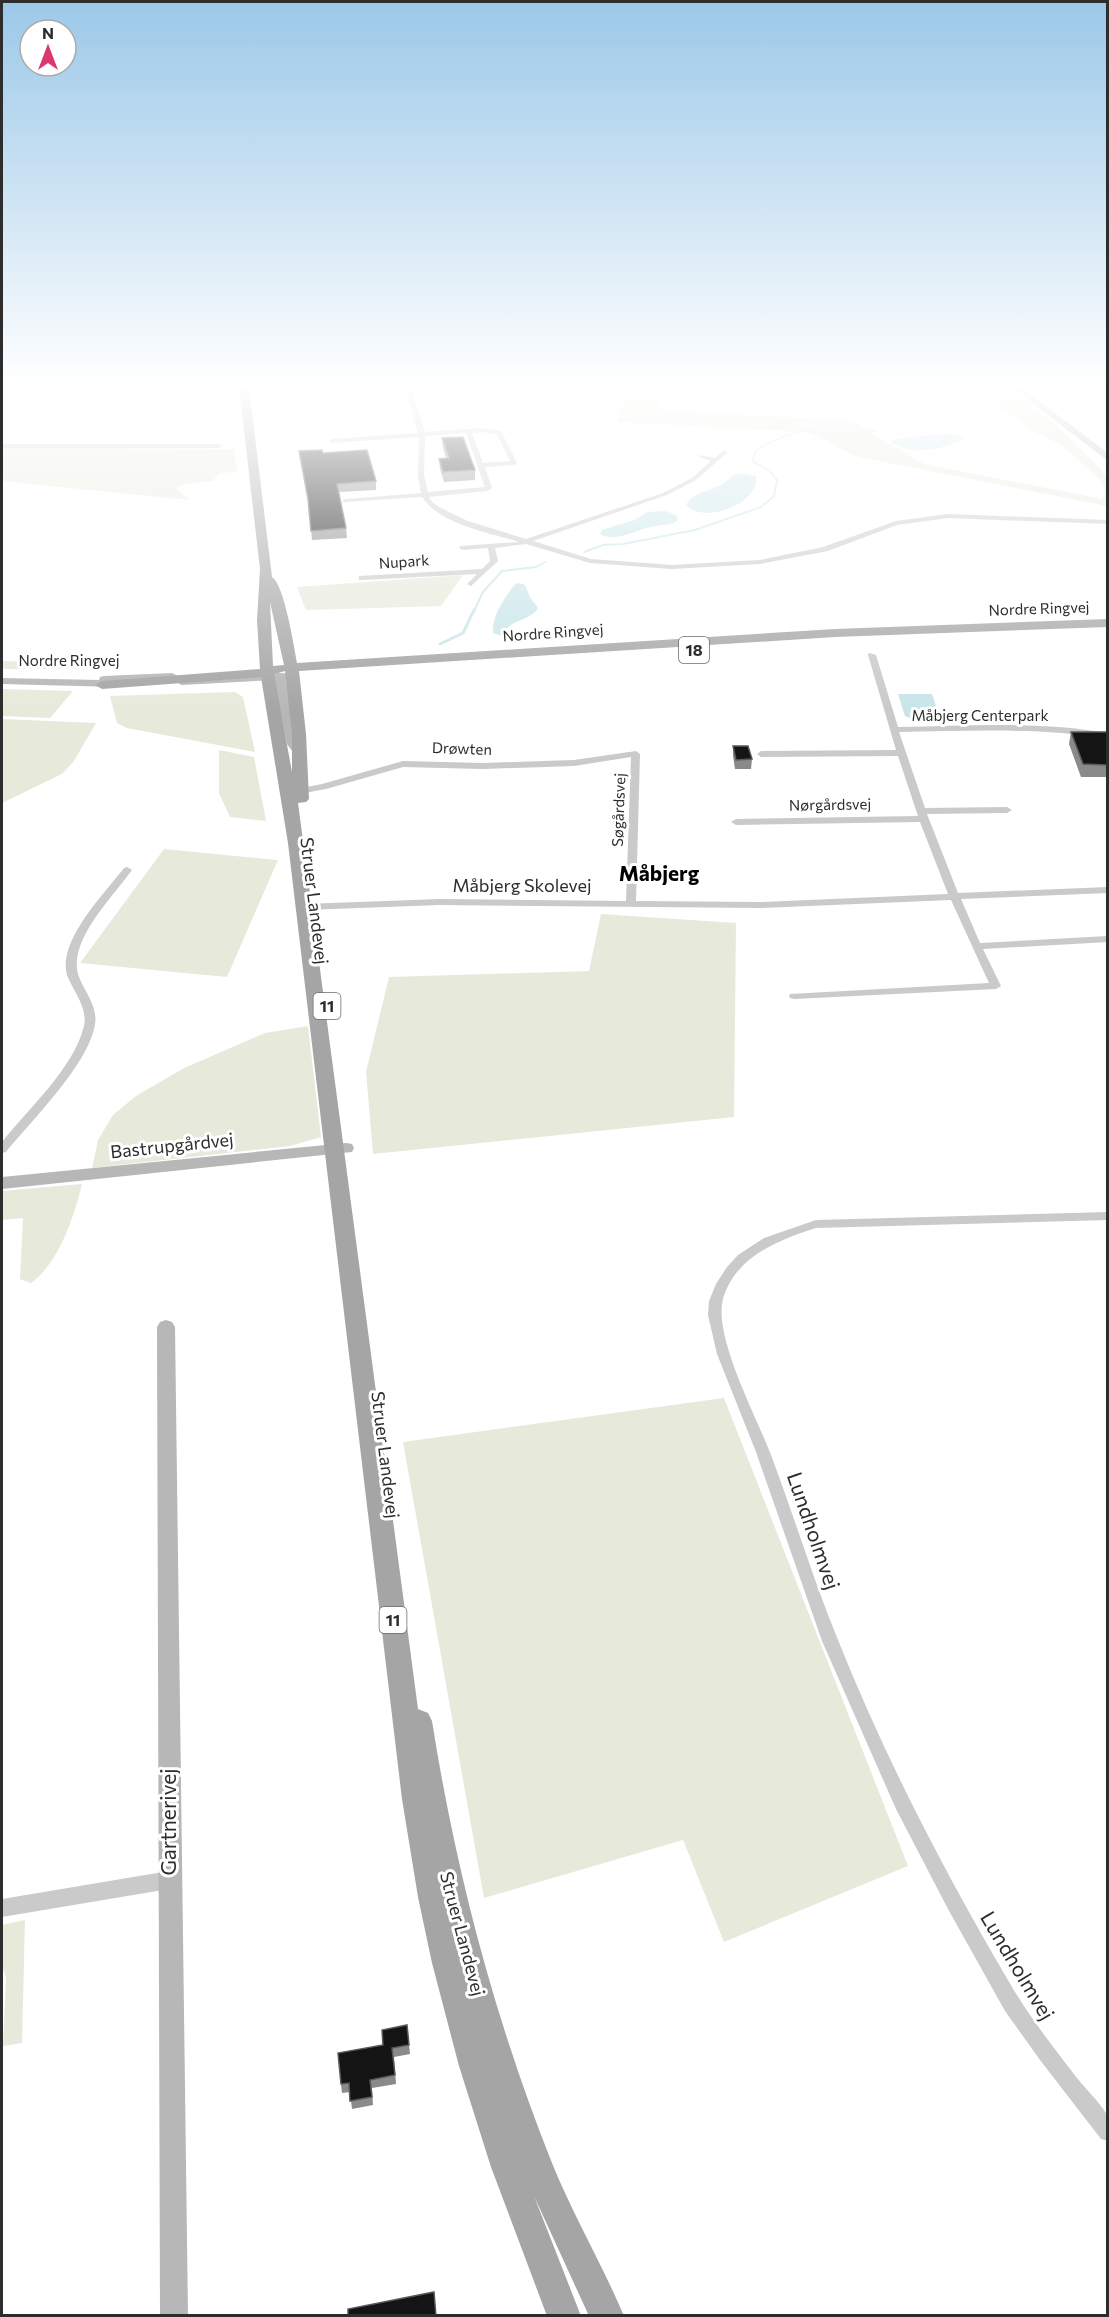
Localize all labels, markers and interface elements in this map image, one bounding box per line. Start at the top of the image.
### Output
north arrow [18,18,78,78]
text: N [42,23,54,42]
street label: Nupark [378,550,430,572]
street label: Nordre Ringvej [988,597,1090,619]
street label: Nordre Ringvej [502,620,604,645]
road number: 18 [679,637,709,663]
street label: Nordre Ringvej [19,651,119,669]
street label: Måbjerg Centerpark [911,706,1049,724]
street label: Drøwten [432,738,492,758]
street label: Søgårdsvej [608,773,628,847]
street label: Nørgårdsvej [789,794,871,814]
street label: Struer Landevej [296,836,334,966]
district label: Måbjerg [619,860,700,885]
street label: Måbjerg Skolevej [452,874,592,896]
road number: 11 [314,993,340,1019]
street label: Bastrupgårdvej [109,1128,235,1162]
street label: Struer Landevej [367,1390,405,1520]
street label: Lundholmvej [783,1468,846,1593]
road number: 11 [380,1607,406,1633]
street label: Gartnerivej [155,1768,180,1876]
street label: Struer Landevej [436,1869,490,1998]
street label: Lundholmvej [976,1906,1061,2024]

